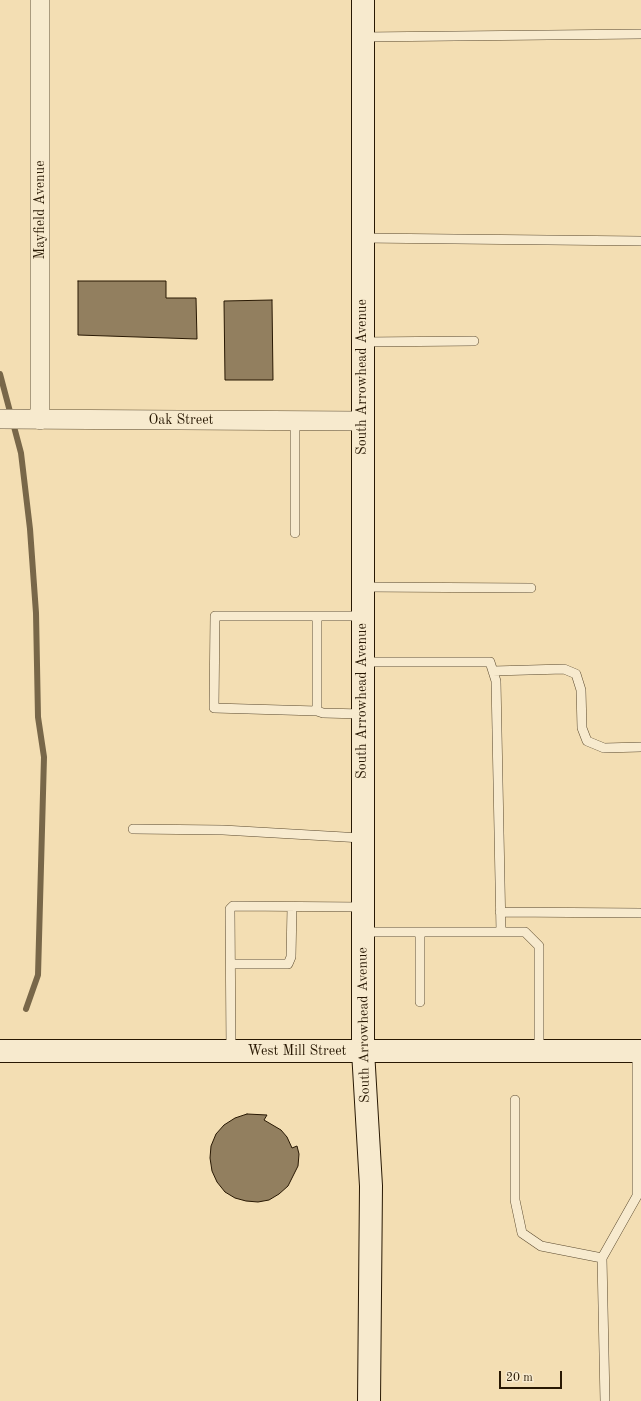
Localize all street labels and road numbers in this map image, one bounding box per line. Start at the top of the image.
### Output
street label: Mayfield Avenue [32,160,48,260]
street label: South Arrowhead Avenue [354,299,370,455]
street label: Oak Street [148,412,214,428]
street label: South Arrowhead Avenue [354,623,370,779]
street label: South Arrowhead Avenue [354,947,374,1103]
street label: West Mill Street [247,1043,347,1059]

